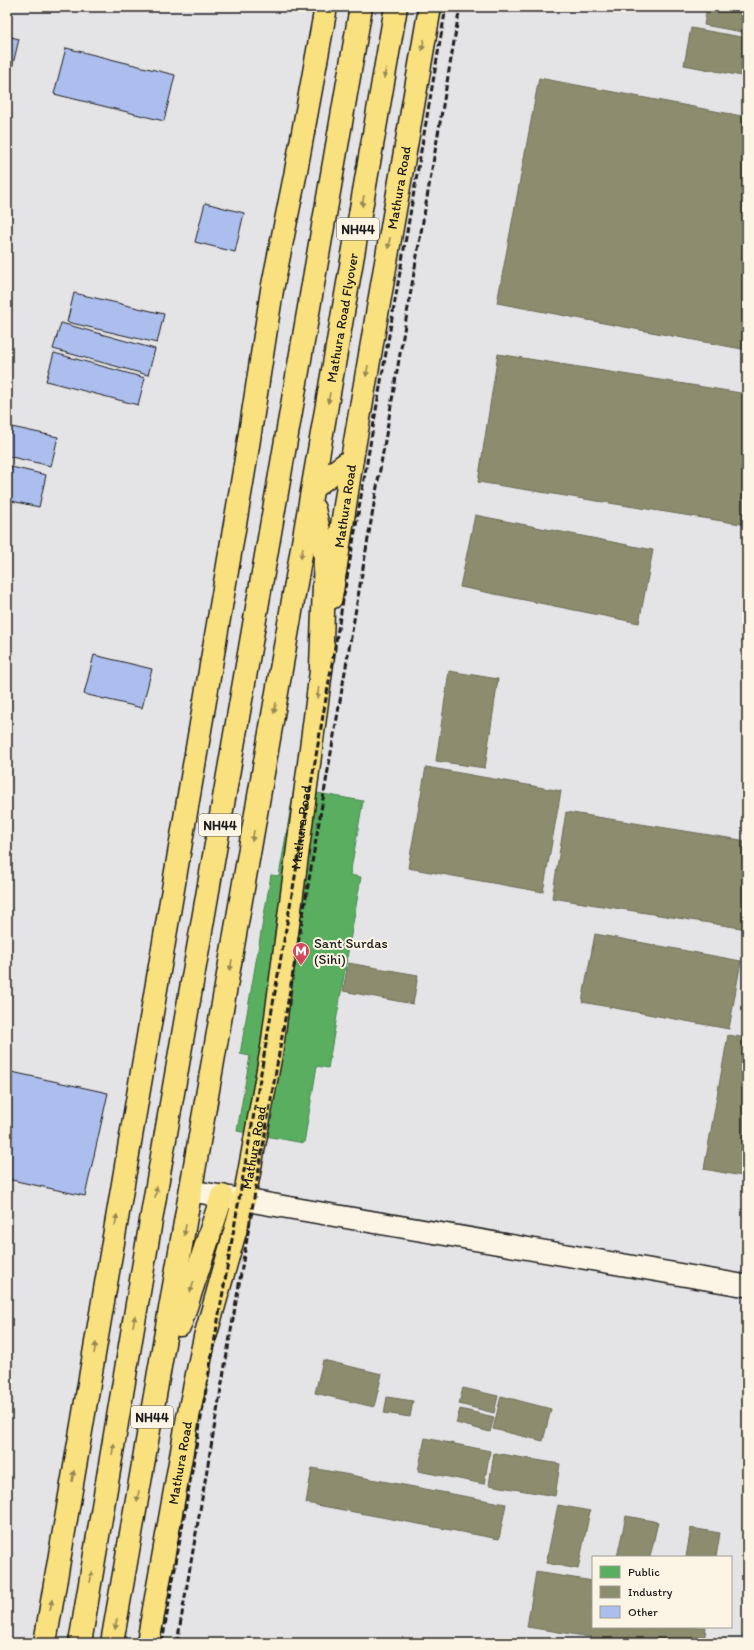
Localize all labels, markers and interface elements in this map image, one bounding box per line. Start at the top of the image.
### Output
one-way arrow [420,39,426,52]
one-way arrow [382,67,388,79]
street label: Mathura Road [383,144,414,231]
one-way arrow [360,195,366,207]
road number: NH44 [337,218,379,240]
one-way arrow [386,236,392,249]
street label: Mathura Road Flyover [322,251,362,384]
one-way arrow [364,365,370,377]
one-way arrow [326,392,332,404]
street label: Mathura Road [330,463,360,549]
one-way arrow [299,547,305,559]
one-way arrow [315,687,321,699]
one-way arrow [272,702,278,714]
street label: Mathura Road [287,784,315,870]
road number: NH44 [199,814,241,836]
one-way arrow [250,830,256,843]
place label: Sant Surdas (Sihi) [314,935,388,968]
metro station icon: Sant Surdas (Sihi) [291,941,311,966]
one-way arrow [228,958,234,971]
street label: Mathura Road [238,1104,270,1191]
one-way arrow [153,1186,159,1199]
one-way arrow [114,1214,120,1226]
one-way arrow [182,1223,188,1236]
one-way arrow [189,1281,195,1293]
one-way arrow [132,1314,138,1327]
one-way arrow [92,1342,98,1354]
road number: NH44 [131,1406,173,1428]
street label: Mathura Road [164,1419,196,1506]
one-way arrow [110,1443,116,1455]
one-way arrow [70,1470,76,1482]
one-way arrow [135,1489,141,1502]
legend [592,1556,732,1628]
text: Public [628,1565,660,1579]
one-way arrow [88,1571,94,1583]
text: Industry [628,1585,673,1599]
one-way arrow [48,1598,54,1611]
text: Other [628,1605,658,1619]
one-way arrow [113,1617,119,1630]

